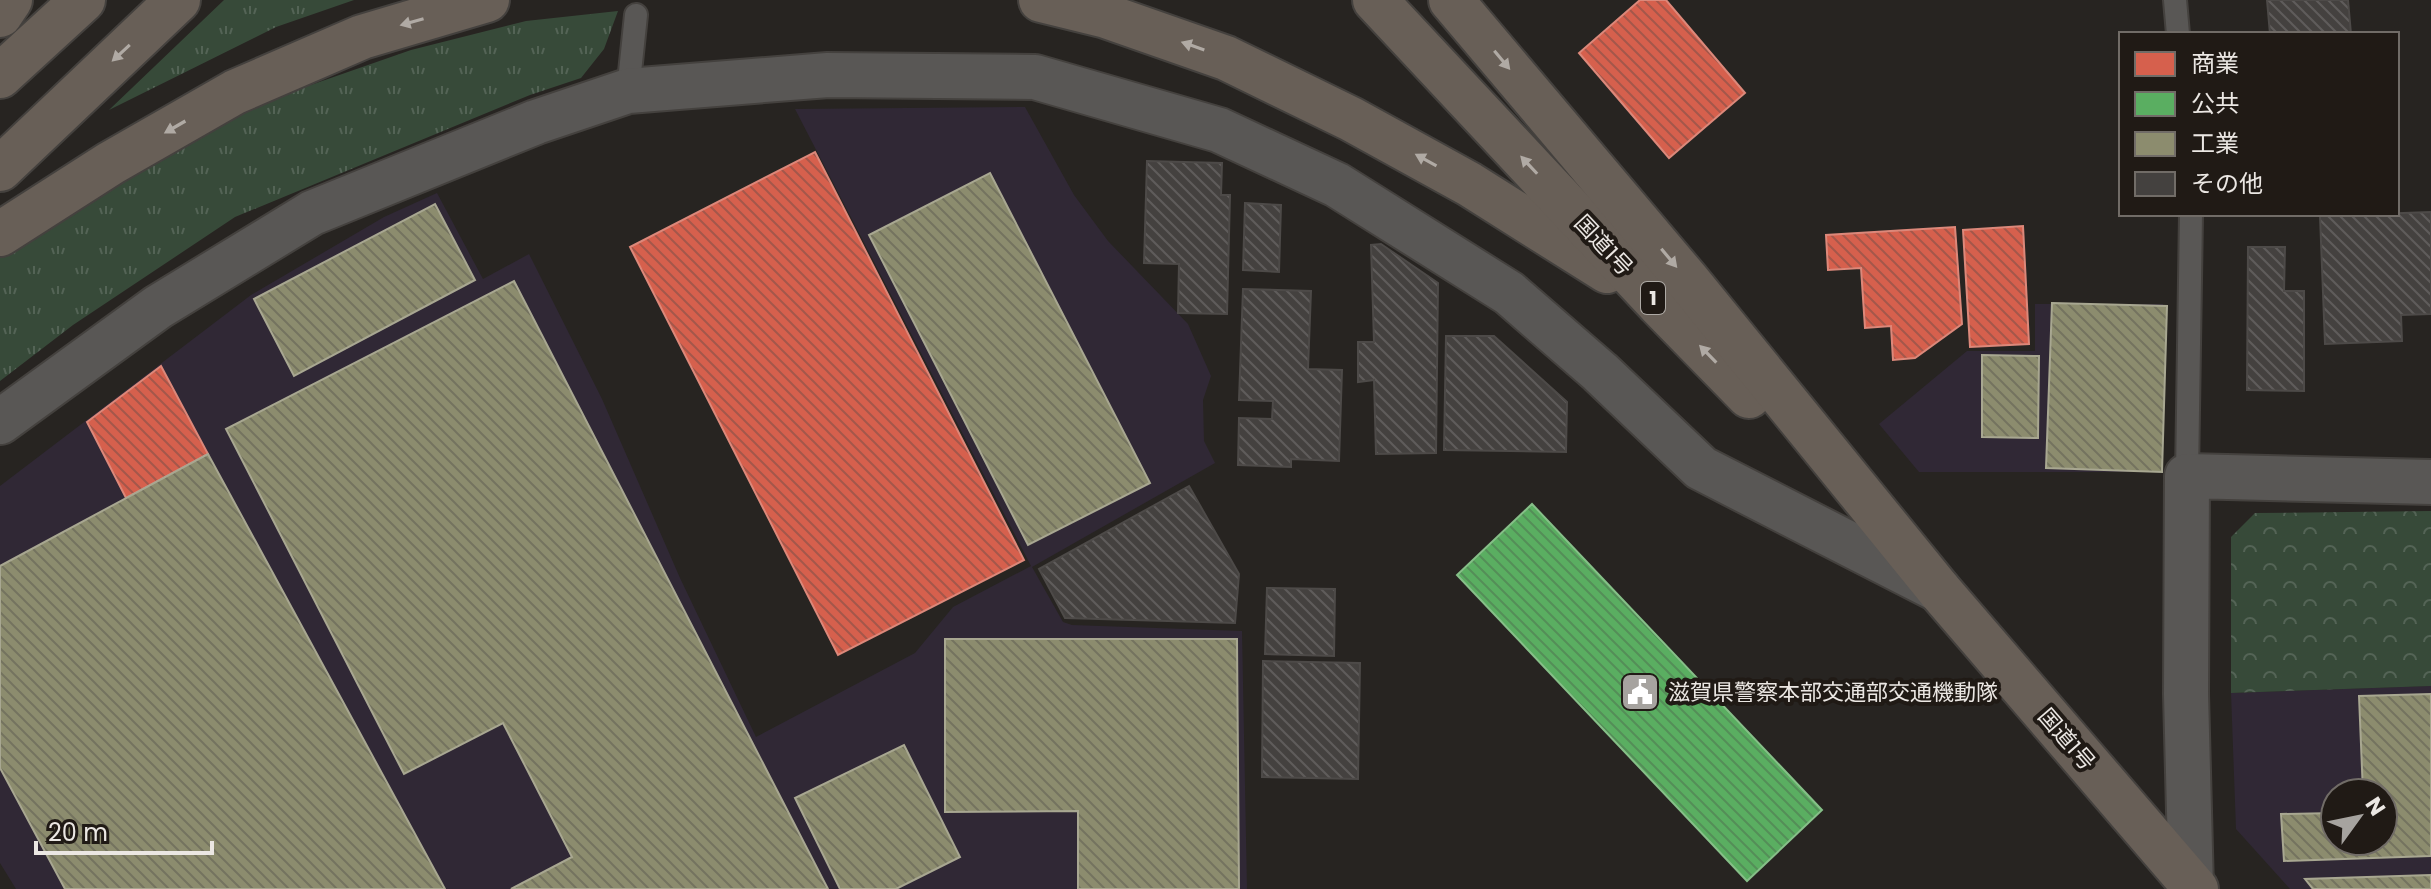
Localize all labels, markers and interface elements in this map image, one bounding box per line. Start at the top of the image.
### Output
one-way arrow [399,16,423,29]
legend [2119,32,2399,216]
one-way arrow [1181,40,1205,52]
one-way arrow [112,44,131,62]
text: 商業 [2191,47,2239,80]
one-way arrow [1493,49,1510,69]
text: 公共 [2191,87,2239,120]
one-way arrow [163,120,186,134]
text: 工業 [2191,127,2239,160]
one-way arrow [1415,153,1438,167]
one-way arrow [1520,156,1538,175]
text: その他 [2191,167,2263,200]
street label: 国道1号 [1567,208,1640,283]
one-way arrow [1660,248,1677,268]
road number: 1 [1641,282,1665,314]
one-way arrow [1699,345,1717,364]
public building icon: 滋賀県警察本部交通部交通機動隊 [1619,671,1661,713]
place label: 滋賀県警察本部交通部交通機動隊 [1668,677,1998,708]
street label: 国道1号 [2031,702,2102,777]
north arrow [2319,777,2399,857]
text: N [2358,791,2393,822]
scale bar [36,805,212,855]
text: 20 m [48,816,108,849]

